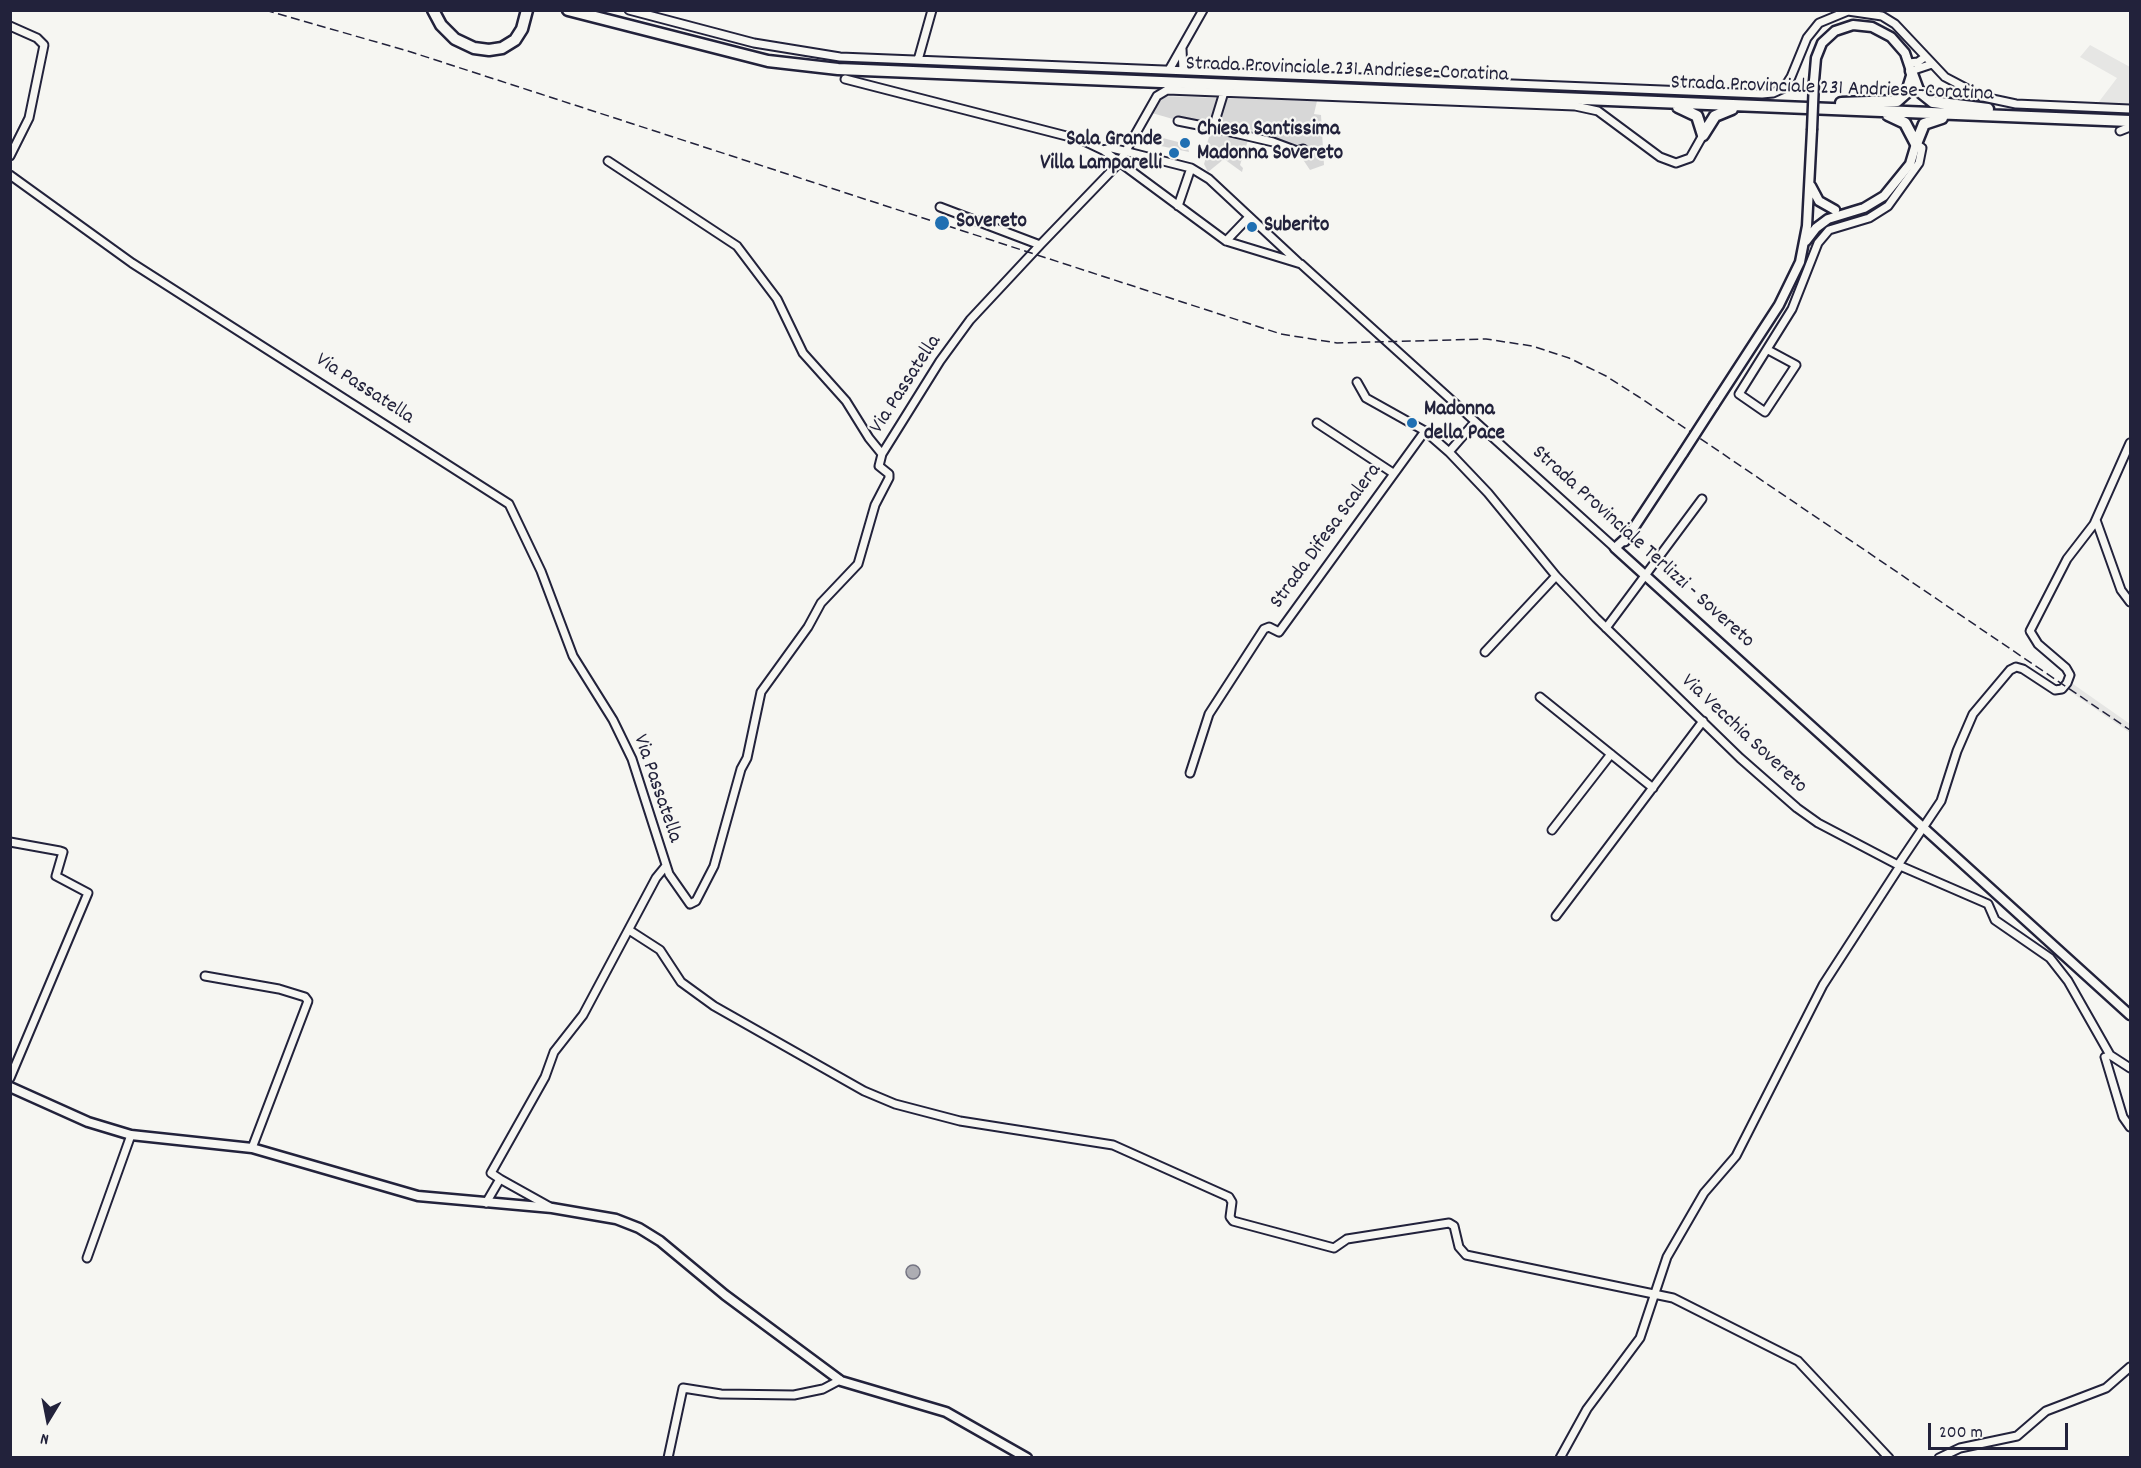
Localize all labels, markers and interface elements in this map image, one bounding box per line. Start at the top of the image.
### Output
street label: Strada Provinciale 231 Andriese-Coratina [1185,53,1509,89]
street label: Strada Provinciale 231 Andriese-Coratina [1670,72,1994,108]
place label: Chiesa Santissima Madonna Sovereto [1197,118,1343,168]
place label: Sala Grande Villa Lamparelli [1040,128,1162,178]
marker: Chiesa Santissima Madonna Sovereto [1178,136,1192,150]
marker: Sala Grande Villa Lamparelli [1167,146,1181,160]
place label: Sovereto [956,210,1027,236]
marker: Sovereto [933,214,951,232]
place label: Suberito [1264,214,1329,240]
marker: Suberito [1245,220,1259,234]
street label: Via Passatella [866,331,948,439]
street label: Via Passatella [310,349,418,431]
place label: Madonna della Pace [1424,398,1505,448]
marker: Madonna della Pace [1405,416,1419,430]
street label: Strada Provinciale Terlizzi - Sovereto [1525,441,1759,655]
street label: Strada Difesa Scalera [1266,459,1388,615]
street label: Via Vecchia Sovereto [1675,670,1811,800]
street label: Via Passatella [626,732,686,846]
north arrow [18,1390,78,1450]
scale bar [1931,1411,2070,1449]
text: 200 m [1939,1421,1983,1446]
text: N [39,1426,51,1450]

